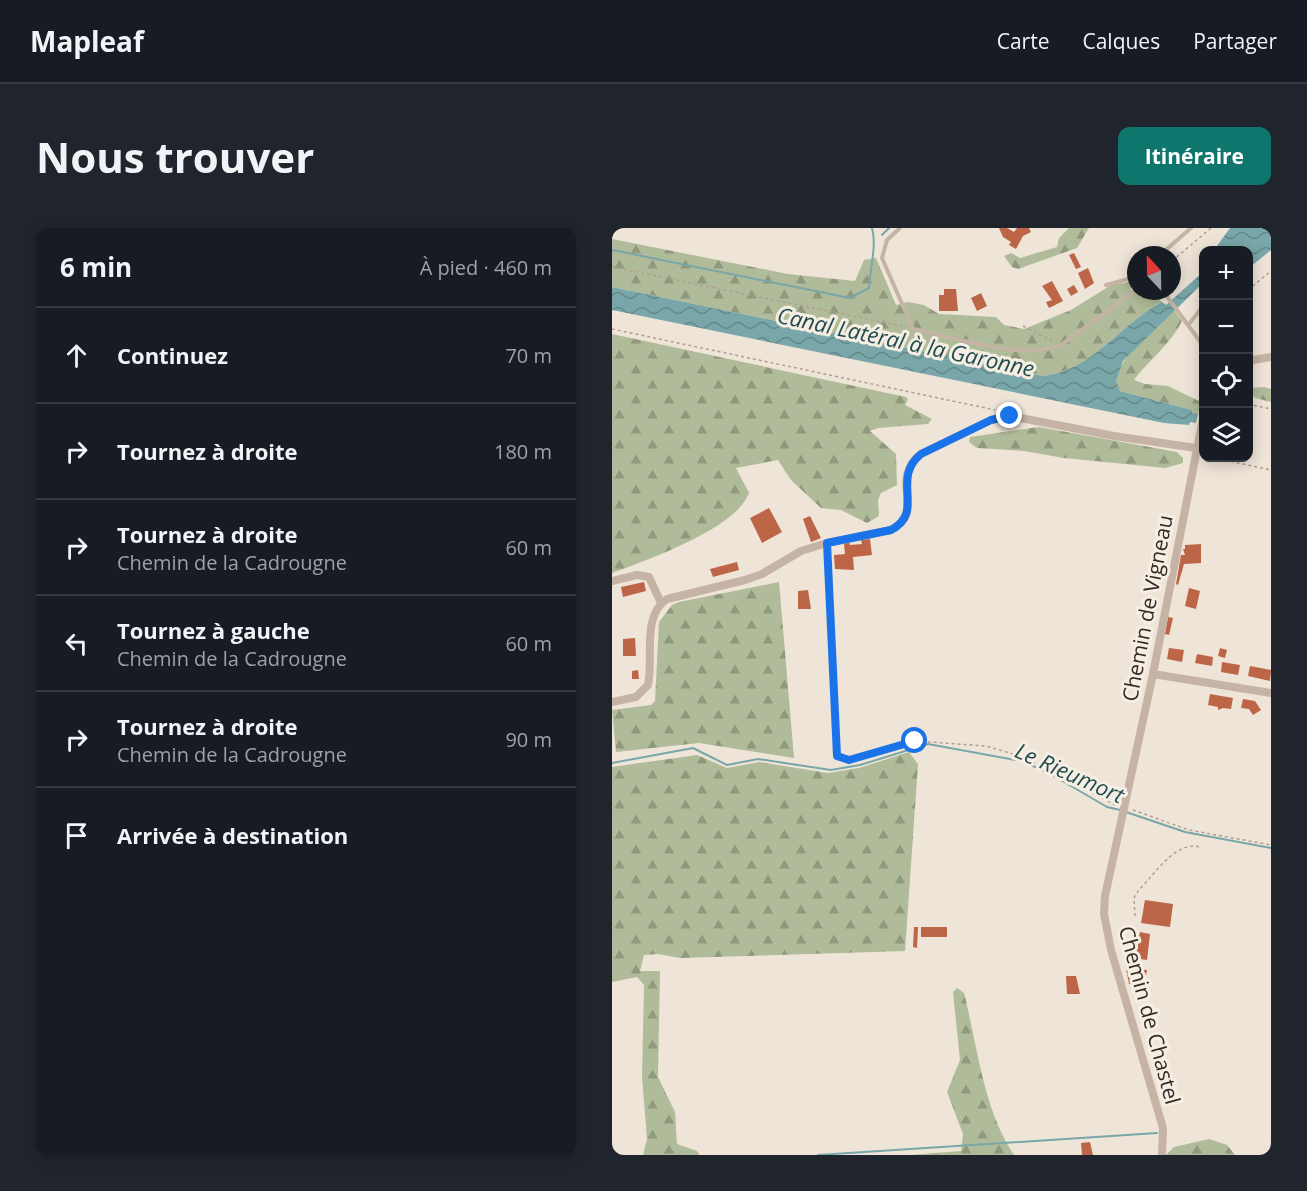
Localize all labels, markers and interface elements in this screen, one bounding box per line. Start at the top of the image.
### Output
text: Mapleaf [30,22,144,60]
text: Carte [997,27,1049,55]
text: Calques [1082,27,1160,55]
text: Partager [1193,27,1277,55]
button: Itinéraire [1118,127,1271,185]
text: Nous trouver [36,128,314,185]
north arrow [1127,246,1181,300]
map controls [1199,246,1253,462]
button: + [1199,246,1253,300]
text: 6 min [60,249,132,285]
text: À pied · 460 m [420,254,552,281]
water label: Canal Latéral à la Garonne [775,299,1037,383]
button: − [1199,300,1253,354]
icon: ahead [60,339,93,372]
text: Continuez [117,340,228,370]
text: 70 m [505,342,552,369]
button: locate [1199,354,1253,408]
route end [996,402,1022,428]
button: layers [1199,408,1253,462]
icon: right [60,435,93,468]
text: Tournez à droite [117,436,298,466]
text: 180 m [494,438,552,465]
street label: Chemin de Vigneau [1115,512,1179,704]
text: Tournez à droite [117,519,298,549]
icon: right [60,531,93,564]
text: 60 m [505,534,552,561]
text: Chemin de la Cadrougne [117,549,347,576]
text: Tournez à gauche [117,615,310,645]
icon: left [60,627,93,660]
text: 60 m [505,630,552,657]
text: Chemin de la Cadrougne [117,645,347,672]
text: Tournez à droite [117,711,298,741]
icon: right [60,723,93,756]
text: 90 m [505,726,552,753]
route start [901,727,927,753]
water label: Le Rieumort [1011,735,1130,810]
text: Chemin de la Cadrougne [117,741,347,768]
icon: arrive [60,819,93,852]
text: Arrivée à destination [117,820,348,850]
street label: Chemin de Chastel [1113,923,1187,1107]

